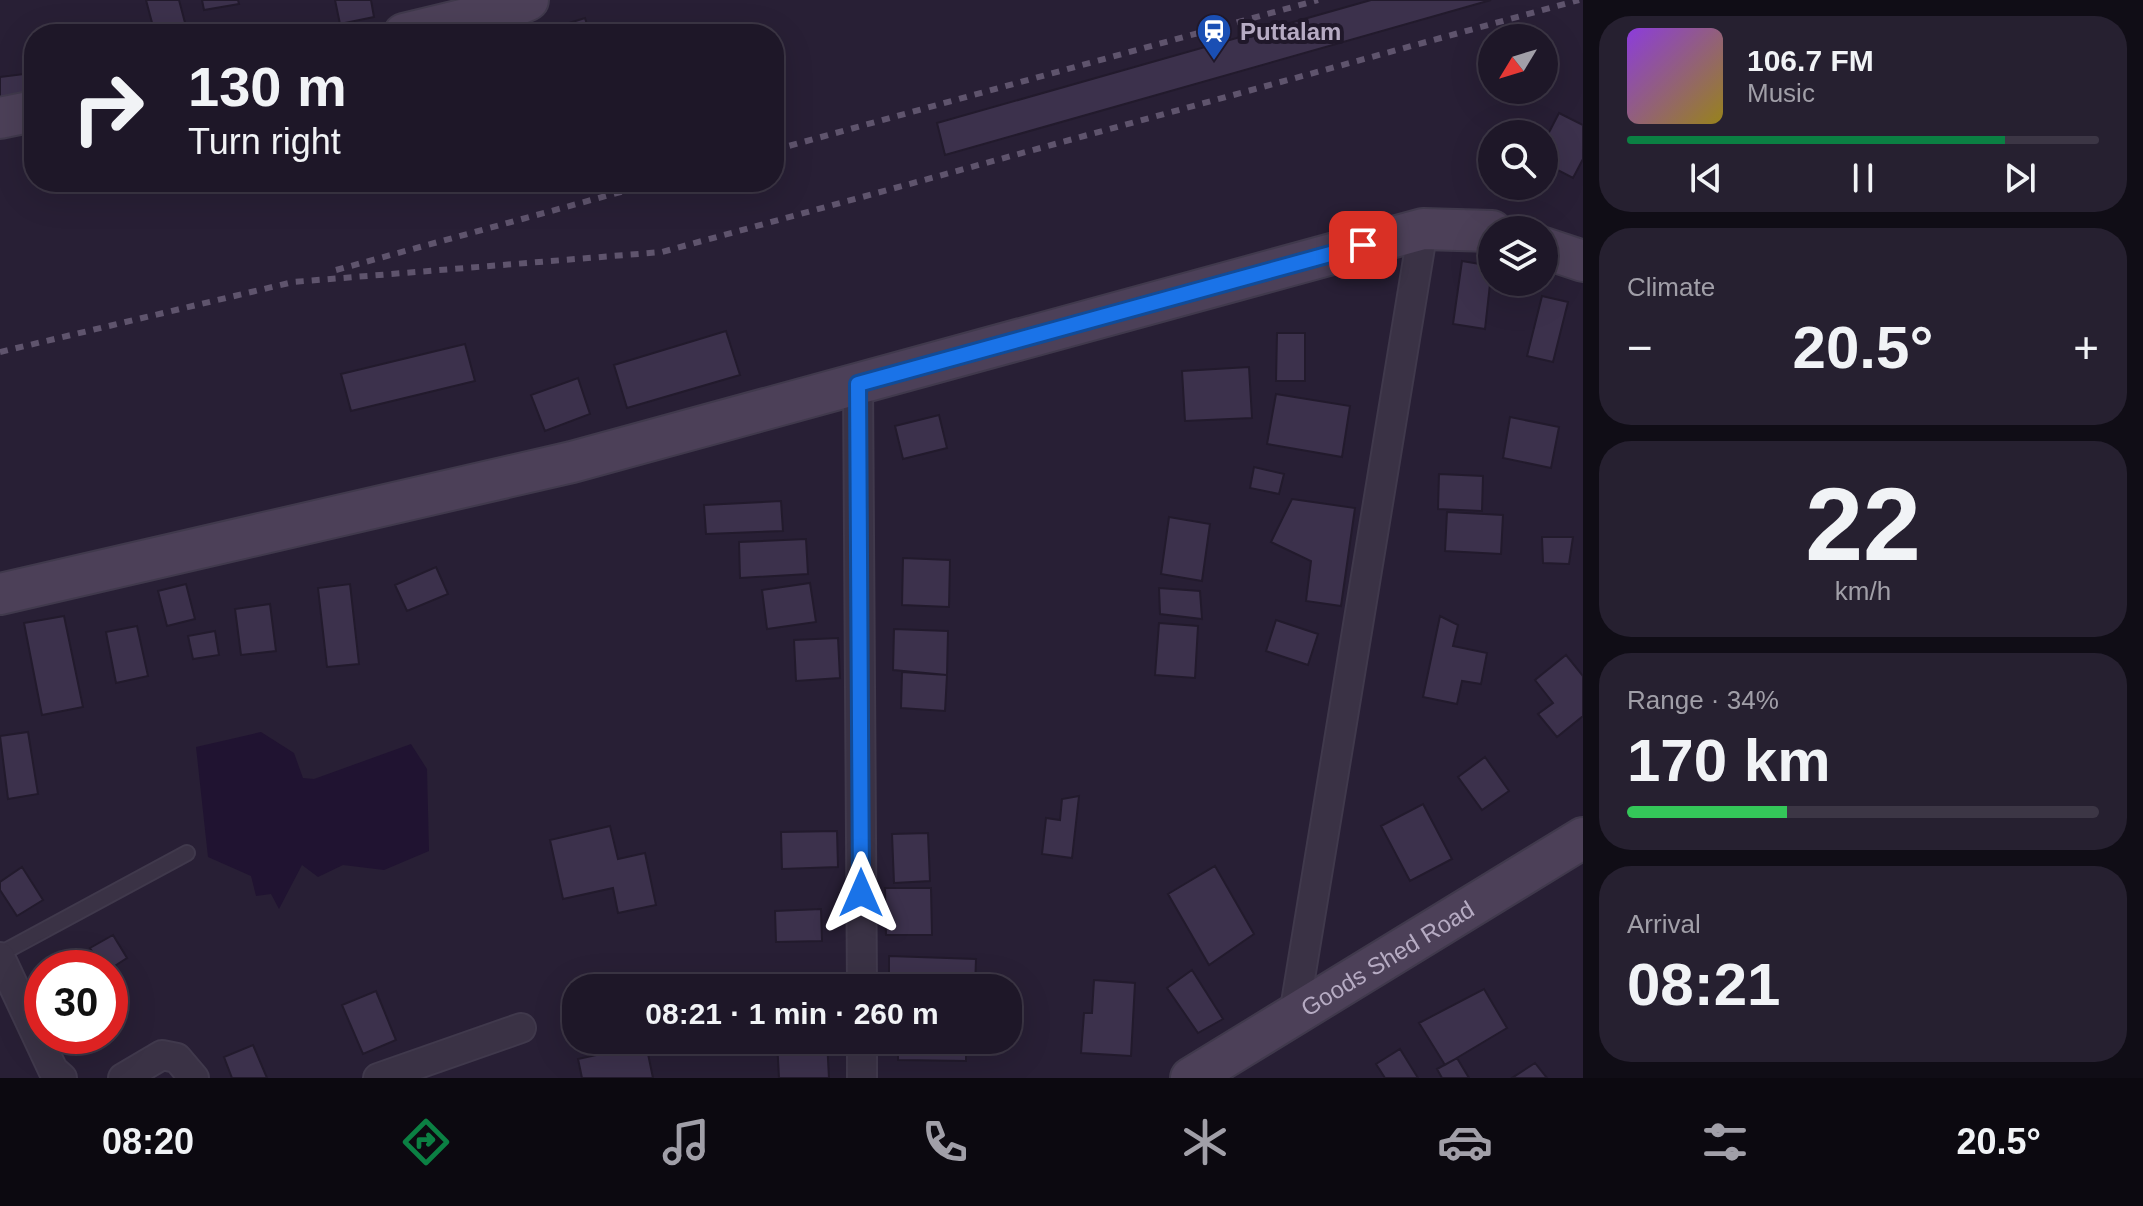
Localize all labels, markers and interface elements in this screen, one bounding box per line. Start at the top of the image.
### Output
station icon: Puttalam [1195,12,1233,62]
place label: Puttalam [1240,18,1341,45]
north arrow [1478,24,1558,104]
map controls [1478,24,1558,296]
text: 106.7 FM [1747,44,1874,77]
text: 130 m [188,55,347,118]
icon: right [56,56,160,160]
text: Music [1747,78,1815,108]
button: search [1478,120,1558,200]
text: Turn right [188,121,341,162]
icon: previous [1684,156,1728,200]
icon: pause [1841,156,1885,200]
icon: next [1998,156,2042,200]
pin [1329,211,1397,279]
button: layers [1478,216,1558,296]
icon: arrive [1341,223,1385,267]
text: Climate [1627,272,1715,302]
text: 20.5° [1793,314,1933,381]
text: − [1627,323,1653,372]
text: + [2073,323,2099,372]
text: 22 [1805,466,1921,582]
text: km/h [1835,576,1891,606]
text: Range · 34% [1627,685,1779,715]
text: 170 km [1627,727,1831,794]
position arrow [819,851,903,935]
street label: Goods Shed Road [1296,895,1478,1021]
text: Arrival [1627,909,1701,939]
speed limit sign: 30 [24,950,128,1054]
text: 08:21 [1627,951,1780,1018]
text: 08:21 · 1 min · 260 m [645,997,939,1030]
icon: directions [398,1114,454,1170]
icon: music [658,1114,714,1170]
icon: phone [917,1114,973,1170]
icon: climate [1177,1114,1233,1170]
icon: car [1437,1114,1493,1170]
icon: filters [1697,1114,1753,1170]
text: 08:20 [102,1121,194,1162]
text: 20.5° [1957,1121,2041,1162]

